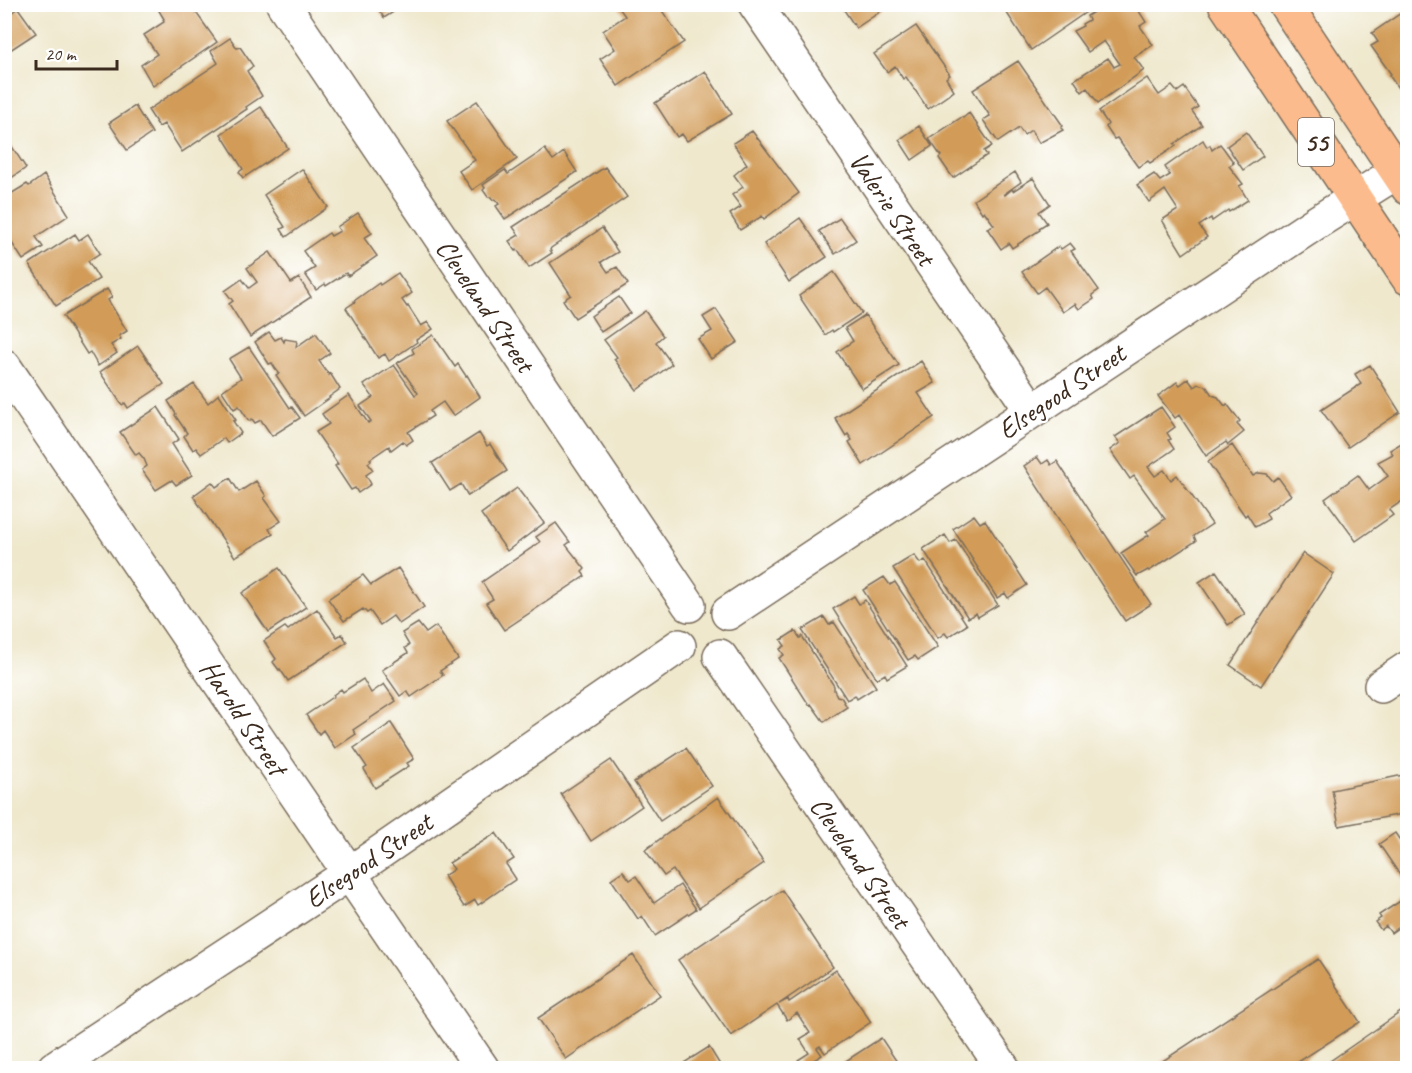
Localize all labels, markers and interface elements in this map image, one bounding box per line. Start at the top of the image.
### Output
scale bar [36,33,117,71]
text: 20 m [45,43,78,65]
road number: 55 [1298,118,1334,166]
street label: Valerie Street [842,145,945,274]
street label: Cleveland Street [428,232,544,381]
street label: Elsegood Street [991,335,1134,447]
street label: Harold Street [192,653,297,785]
street label: Cleveland Street [802,790,920,937]
street label: Elsegood Street [298,804,441,916]

